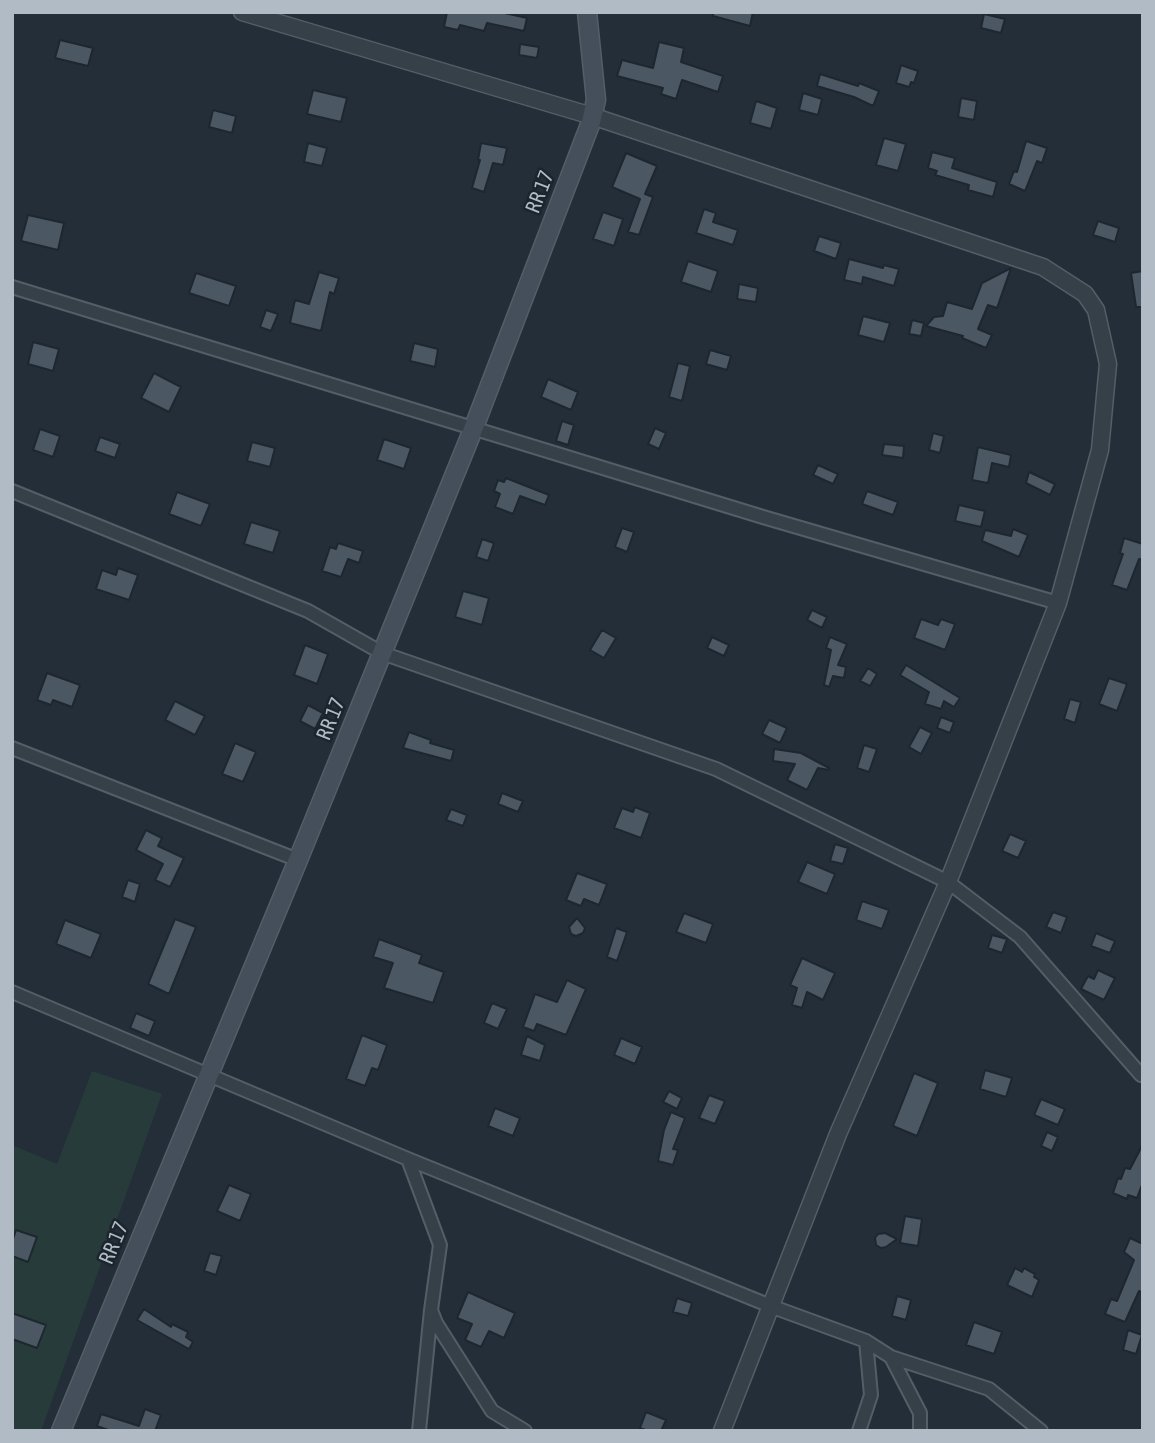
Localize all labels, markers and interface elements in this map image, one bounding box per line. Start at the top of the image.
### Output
street label: RR 17 [520,167,560,217]
street label: RR 17 [311,694,351,744]
street label: RR 17 [94,1218,134,1268]

